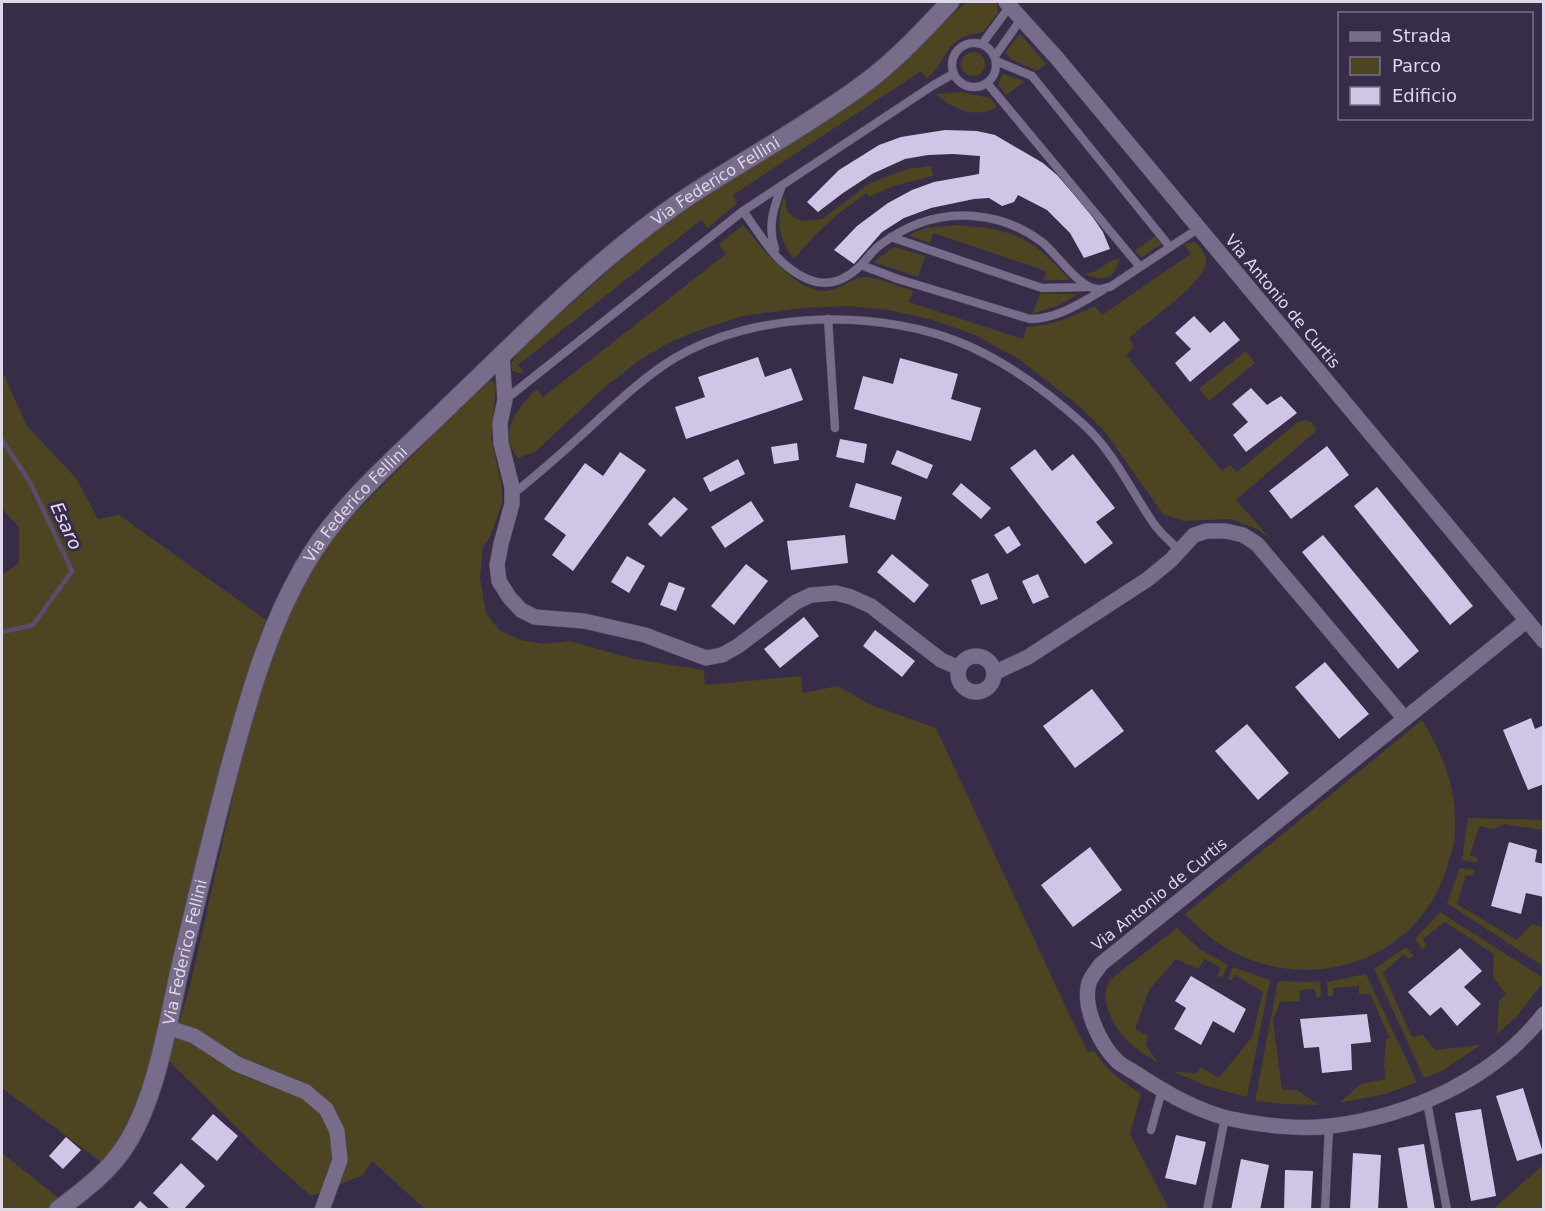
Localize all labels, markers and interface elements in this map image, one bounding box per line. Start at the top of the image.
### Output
legend [1338,12,1533,120]
text: Strada [1392,25,1451,46]
text: Parco [1392,55,1441,76]
text: Edificio [1392,85,1457,106]
street label: Via Federico Fellini [648,133,783,229]
street label: Via Antonio de Curtis [1221,231,1344,372]
street label: Via Federico Fellini [299,442,411,566]
water label: Esaro [46,499,87,553]
street label: Via Antonio de Curtis [1088,834,1231,955]
street label: Via Federico Fellini [159,877,211,1027]

